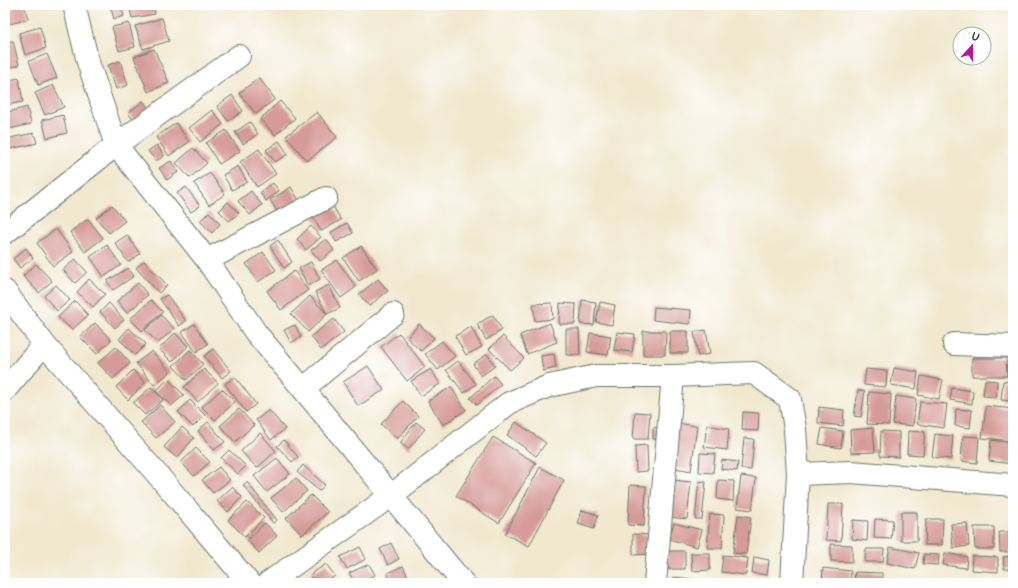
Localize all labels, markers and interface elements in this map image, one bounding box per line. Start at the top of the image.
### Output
north arrow [952,26,992,66]
text: U [970,30,981,45]

